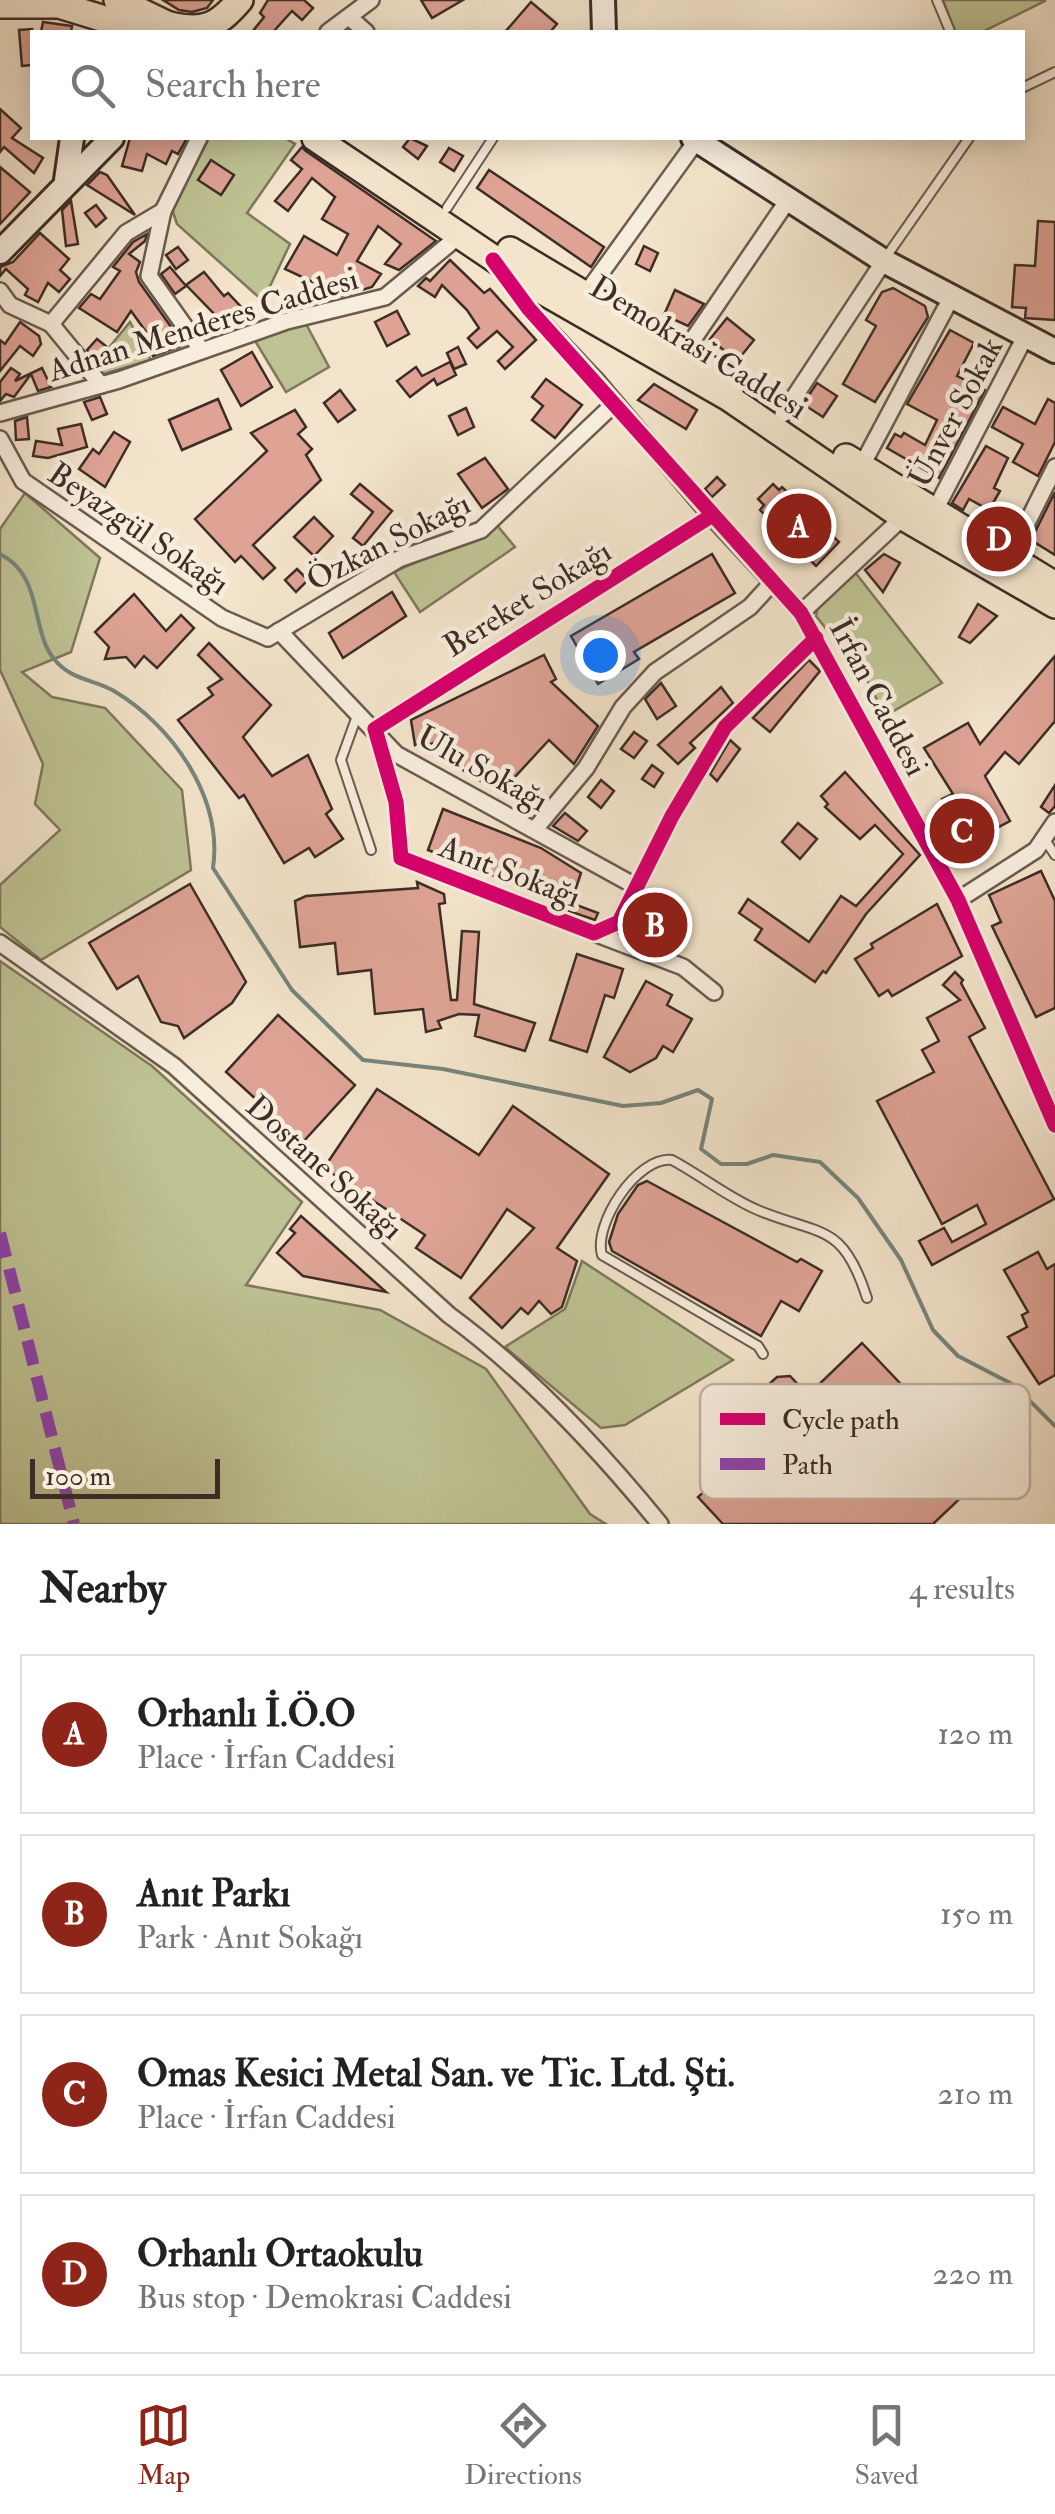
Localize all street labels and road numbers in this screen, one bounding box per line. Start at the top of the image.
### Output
street label: Adnan Menderes Caddesi [43,259,363,391]
street label: Demokrasi Caddesi [582,267,815,429]
street label: Ünver Sokak [900,331,1012,494]
street label: Beyazgül Sokağı [40,454,237,604]
street label: Özkan Sokağı [300,484,477,600]
street label: Bereket Sokağı [436,531,619,666]
street label: İrfan Caddesi [820,612,936,783]
street label: Ulu Sokağı [410,717,555,821]
street label: Anıt Sokağı [432,826,586,917]
street label: Dostane Sokağı [237,1087,411,1249]

